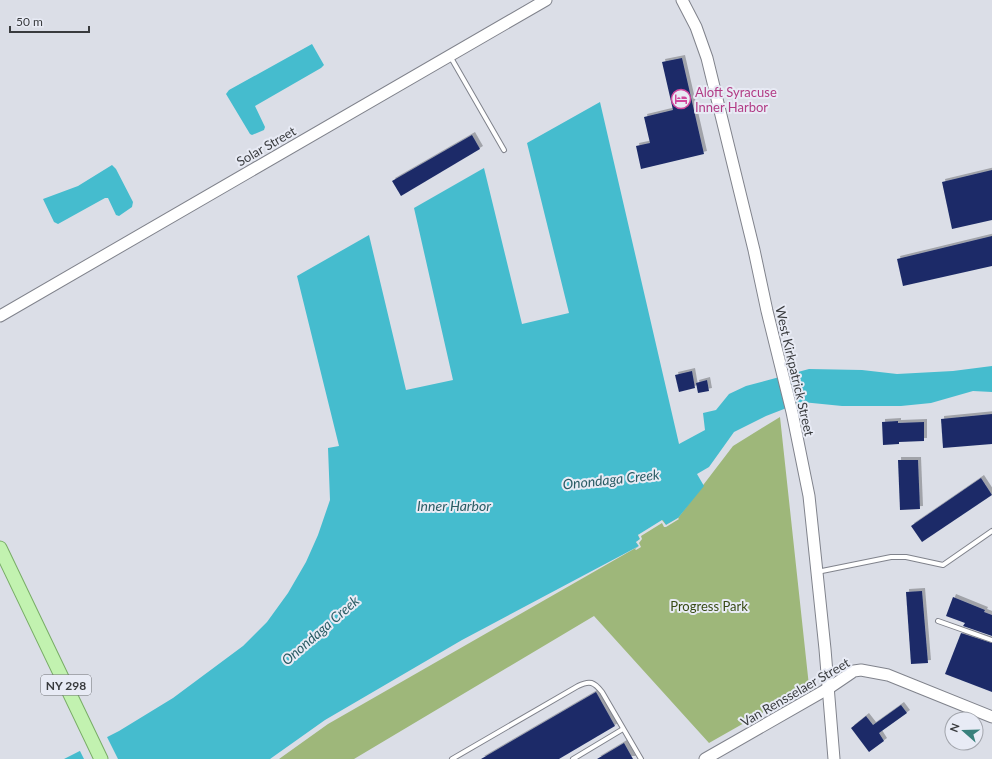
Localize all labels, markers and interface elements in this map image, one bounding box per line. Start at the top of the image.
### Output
scale bar [10,8,89,34]
text: 50 m [16,14,43,29]
place label: Aloft Syracuse Inner Harbor [695,84,777,115]
hotel icon: Aloft Syracuse Inner Harbor [670,88,692,110]
street label: Solar Street [233,122,299,169]
street label: West Kirkpatrick Street [772,304,818,438]
water label: Onondaga Creek [562,465,661,493]
water label: Inner Harbor [417,497,491,514]
water label: Onondaga Creek [278,591,363,668]
park label: Progress Park [670,598,748,614]
street label: Van Rensselaer Street [738,654,853,730]
road number: NY 298 [41,675,91,695]
north arrow [944,711,984,751]
text: N [947,721,962,734]

